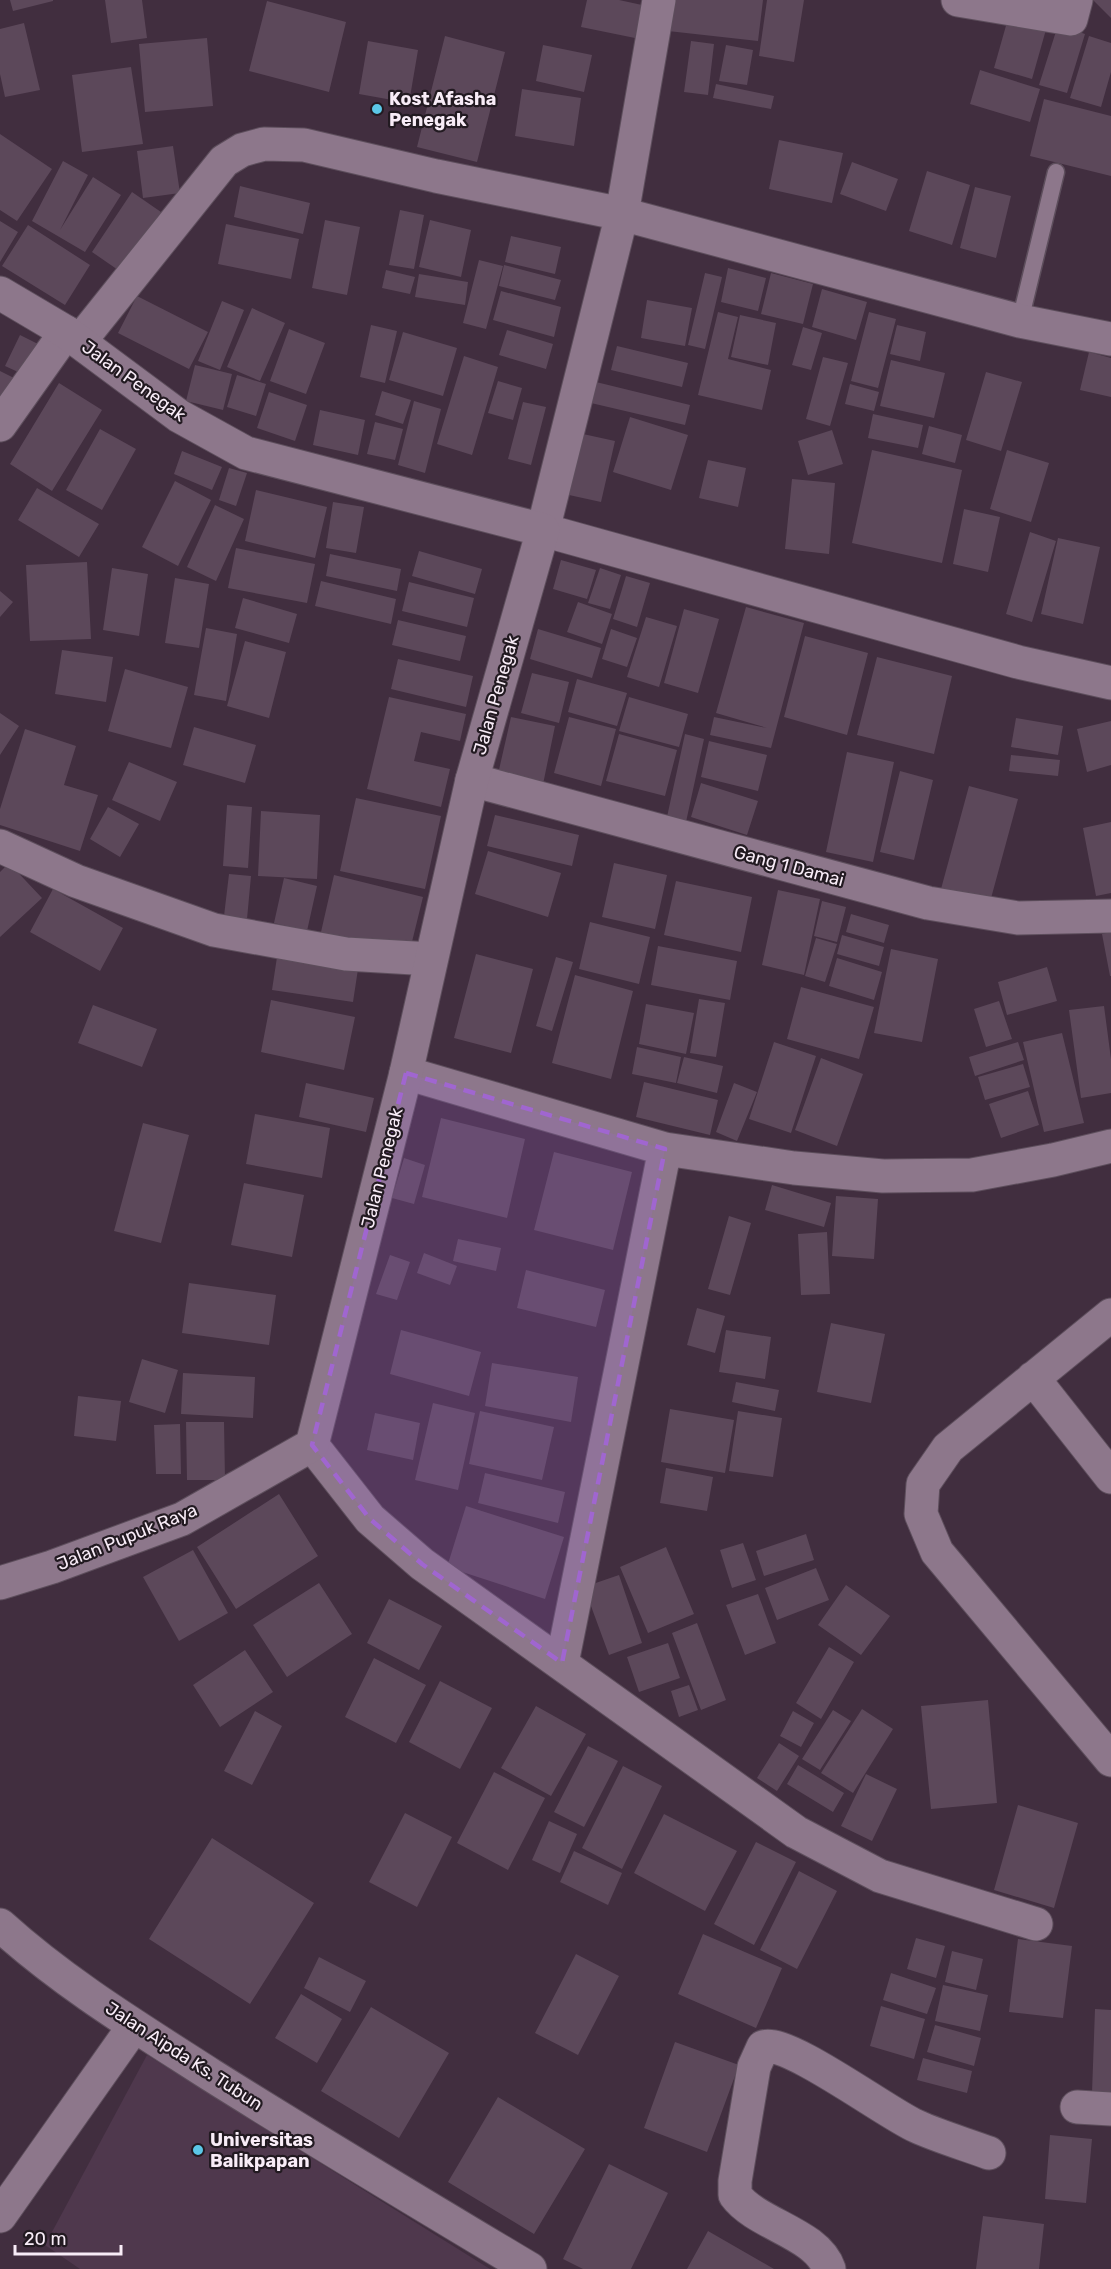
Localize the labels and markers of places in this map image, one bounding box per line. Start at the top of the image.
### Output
place label: Kost Afasha Penegak [389,88,496,131]
marker: Kost Afasha Penegak [370,102,384,116]
place label: Universitas Balikpapan [210,2129,313,2172]
marker: Universitas Balikpapan [191,2143,205,2157]

